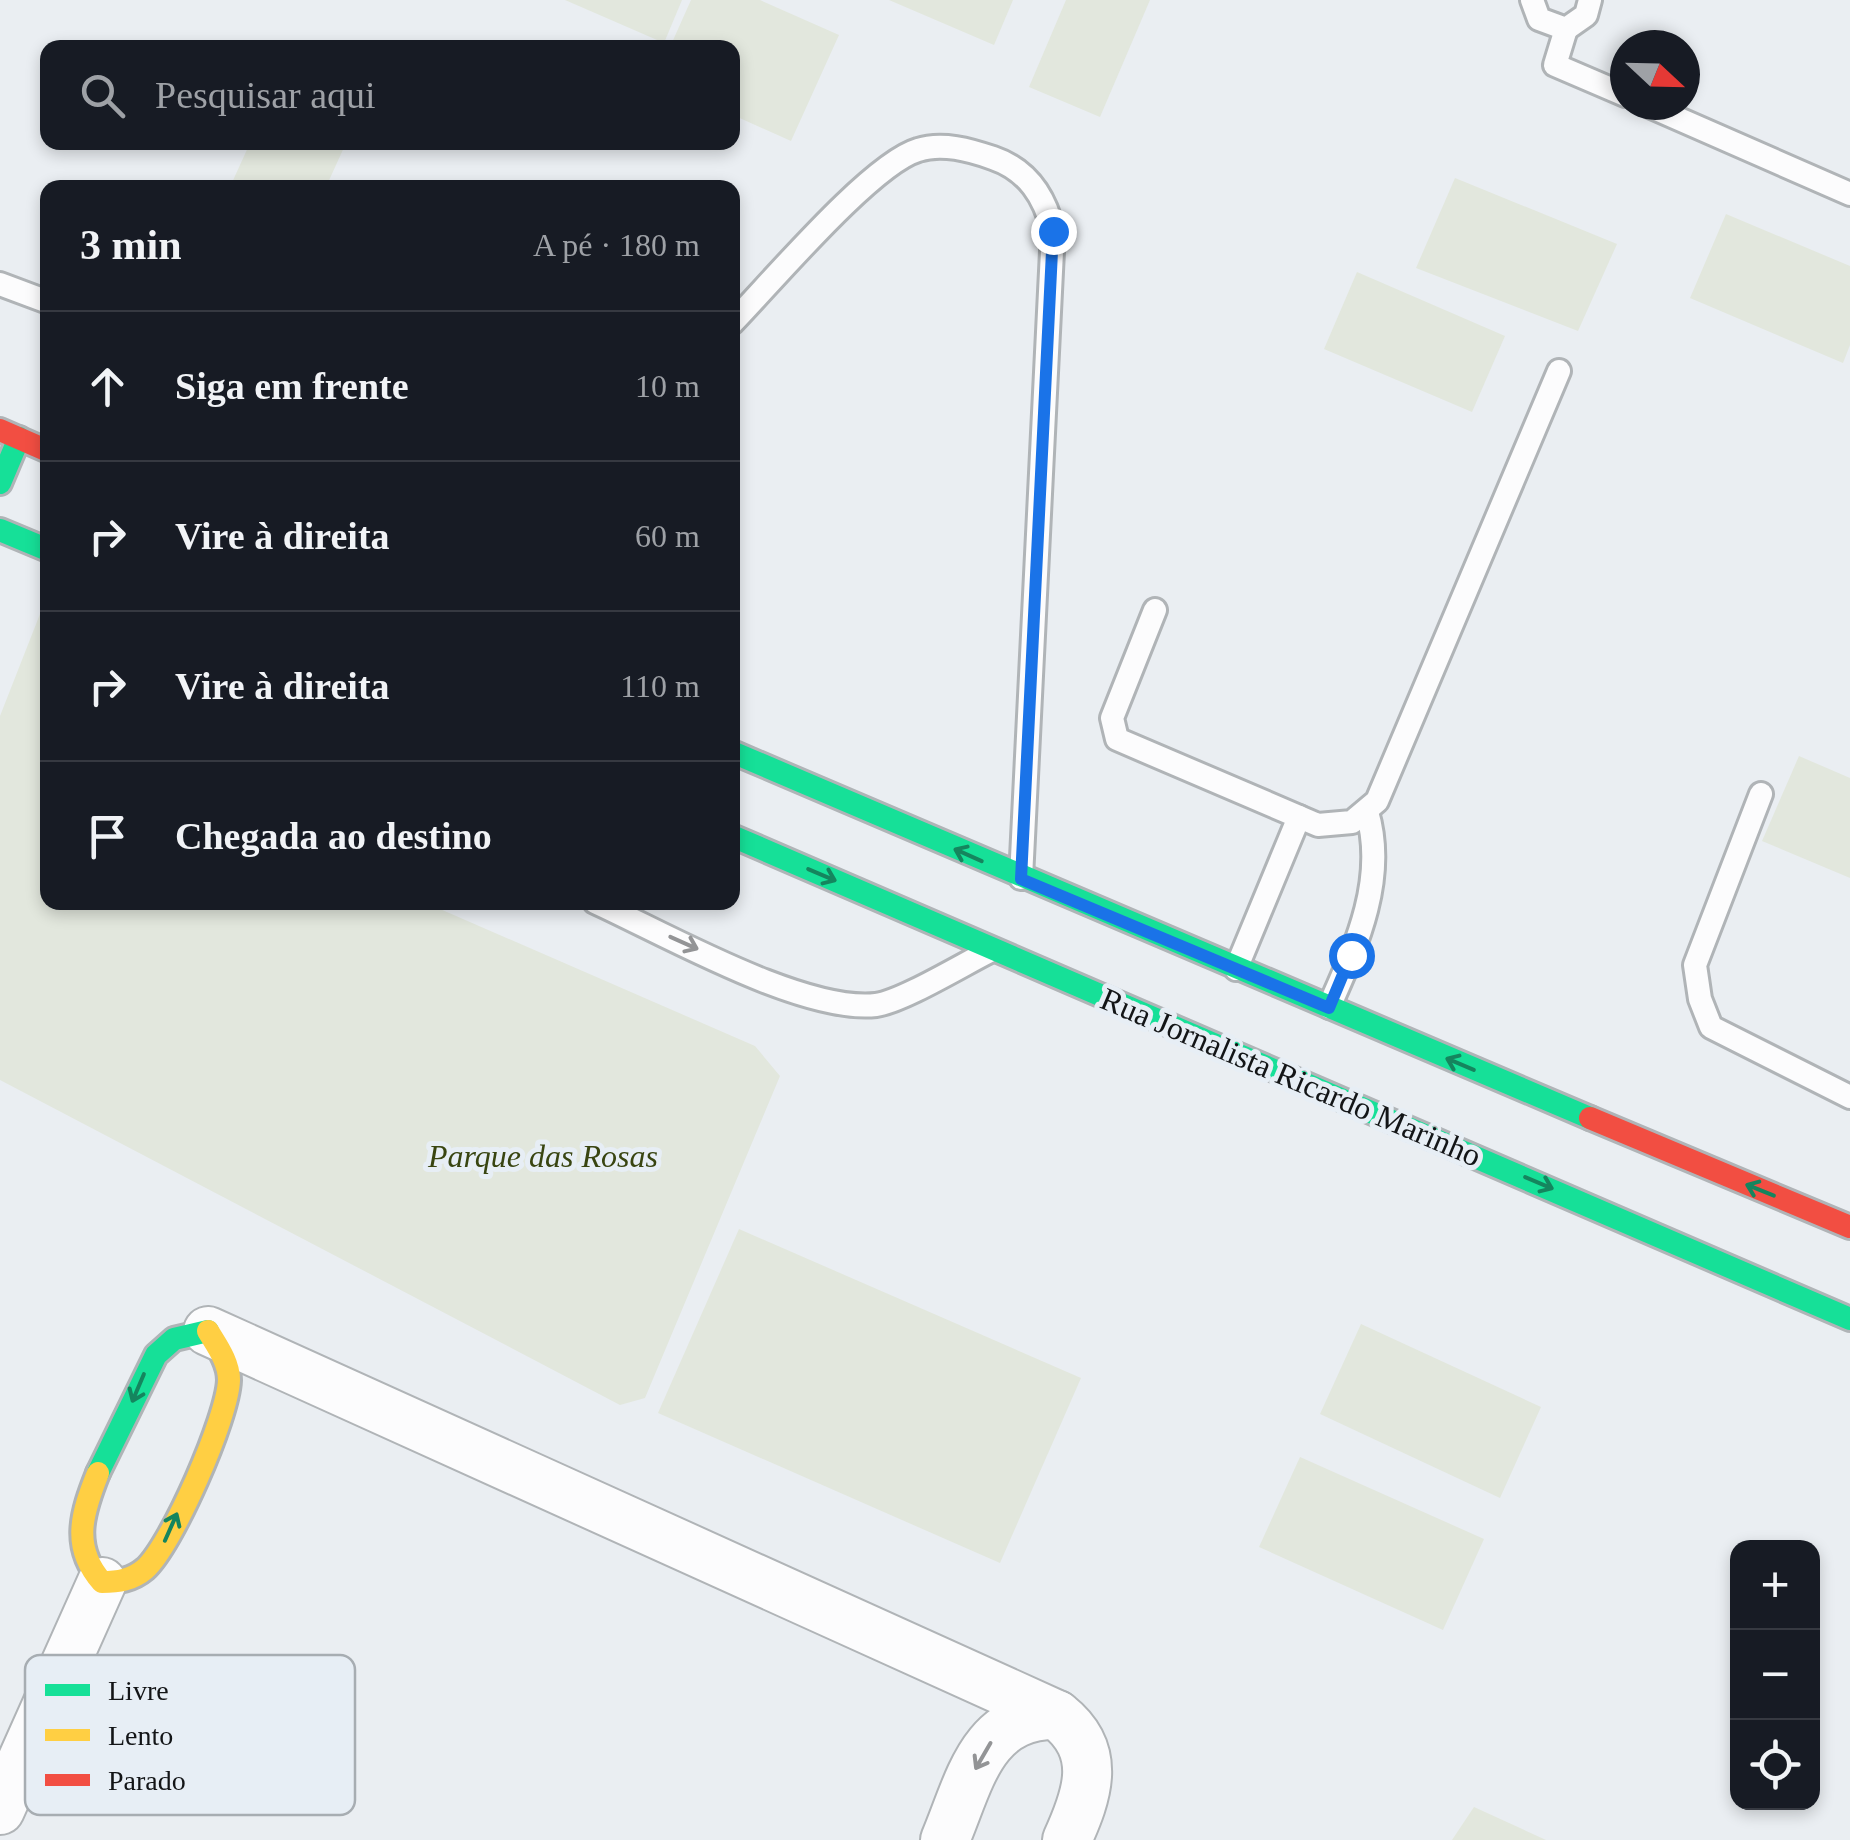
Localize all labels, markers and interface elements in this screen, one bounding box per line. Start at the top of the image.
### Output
north arrow [1610,30,1700,120]
search box [40,40,740,150]
icon: search [75,68,130,123]
text: Pesquisar aqui [155,74,376,116]
route end [1031,209,1077,255]
text: 3 min [80,222,182,268]
text: A pé · 180 m [533,227,700,263]
icon: ahead [80,359,135,414]
text: Siga em frente [175,365,409,407]
text: 10 m [635,368,700,404]
icon: right [80,509,135,564]
text: Vire à direita [175,515,390,557]
text: 60 m [635,518,700,554]
icon: right [80,659,135,714]
text: Vire à direita [175,665,390,707]
text: 110 m [620,668,700,704]
icon: arrive [80,809,135,864]
text: Chegada ao destino [175,815,492,857]
one-way arrow [953,845,984,863]
one-way arrow [806,867,837,885]
route start [1329,933,1375,979]
one-way arrow [668,934,698,953]
street label: Rua Jornalista Ricardo Marinho [1095,980,1487,1174]
one-way arrow [1445,1053,1476,1071]
park label: Parque das Rosas [427,1138,658,1174]
one-way arrow [1523,1175,1554,1193]
one-way arrow [1745,1179,1776,1197]
one-way arrow [128,1372,146,1403]
one-way arrow [163,1512,181,1543]
map controls [1730,1540,1820,1810]
button: + [1730,1540,1820,1630]
button: − [1730,1630,1820,1720]
legend [25,1655,355,1815]
text: Livre [108,1675,169,1706]
text: Lento [108,1720,173,1751]
button: locate [1730,1720,1820,1810]
one-way arrow [973,1741,993,1770]
text: Parado [108,1765,186,1796]

